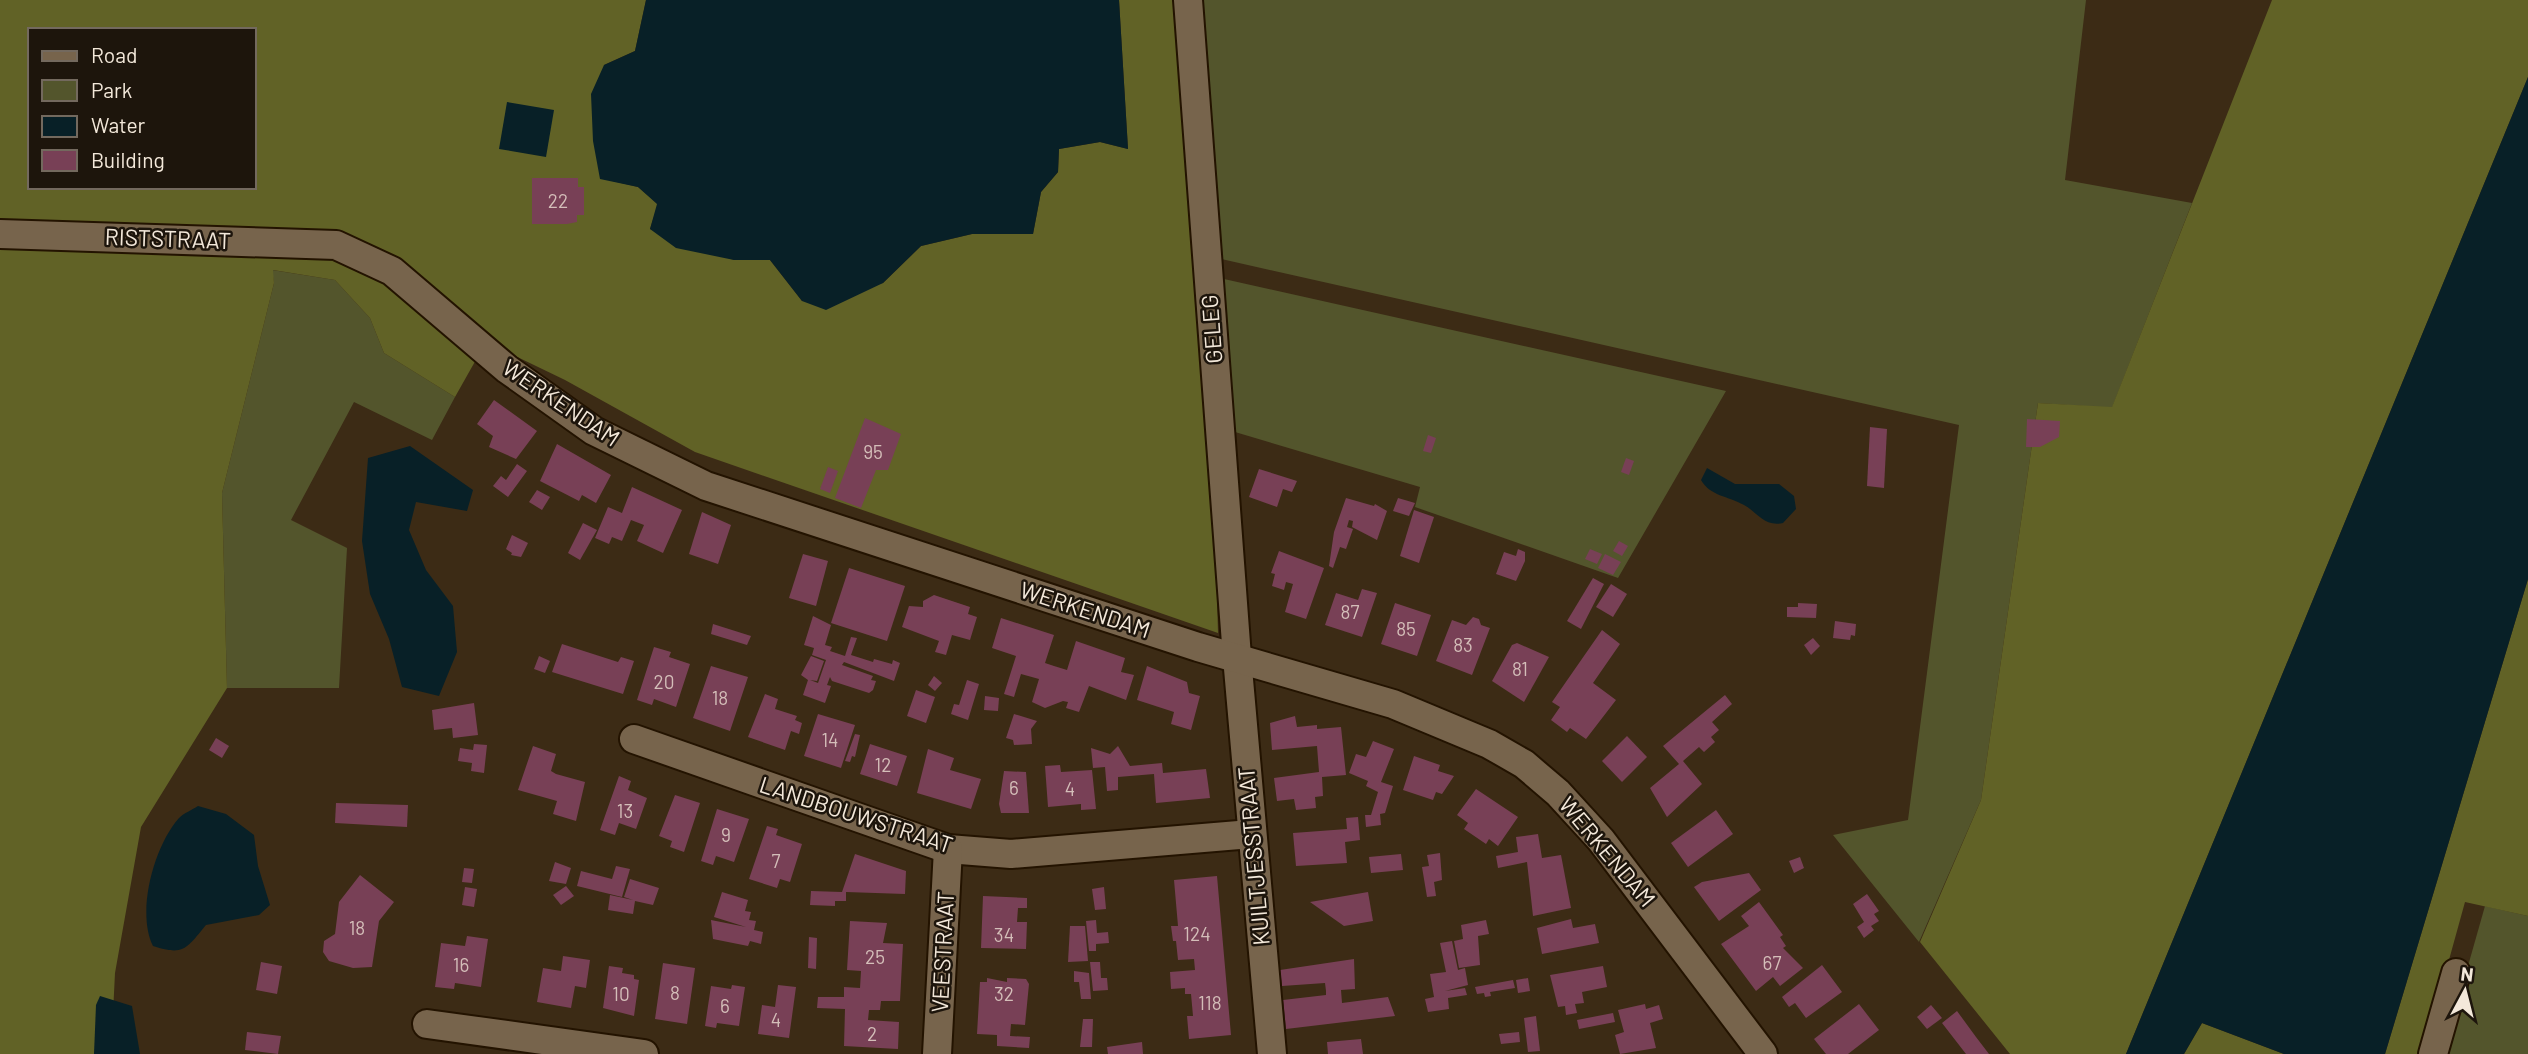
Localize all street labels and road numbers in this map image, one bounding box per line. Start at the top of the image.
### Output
street label: RISTSTRAAT [104,222,232,254]
street label: GELEG [1195,294,1227,365]
street label: WERKENDAM [498,353,625,452]
street label: WERKENDAM [1017,575,1154,643]
street label: KUILTJESSTRAAT [1231,765,1275,947]
street label: LANDBOUWSTRAAT [756,770,956,858]
street label: WERKENDAM [1554,791,1662,912]
street label: VEESTRAAT [925,891,959,1013]

